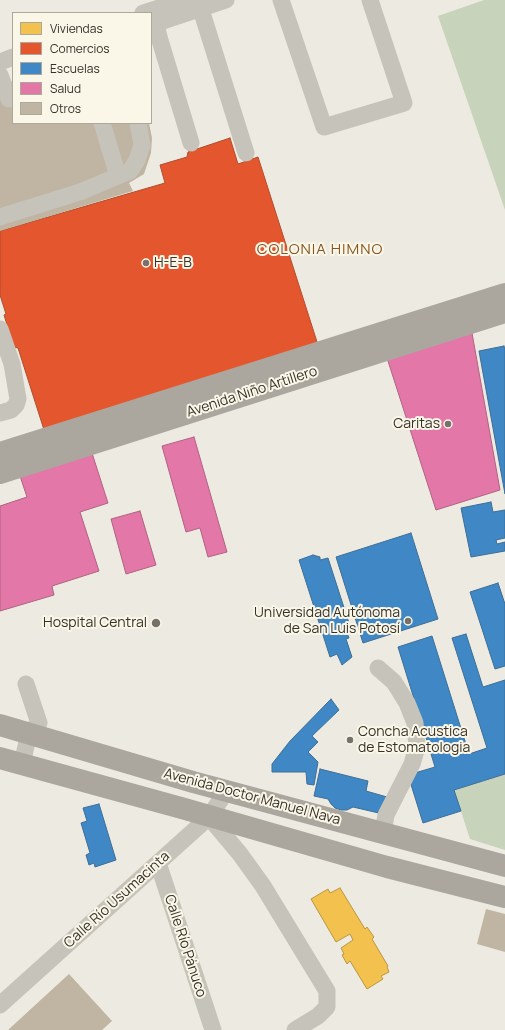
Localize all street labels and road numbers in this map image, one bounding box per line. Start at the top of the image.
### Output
street label: Avenida Niño Artillero [184,363,320,421]
street label: Avenida Doctor Manuel Nava [162,765,342,829]
street label: Calle Río Usumacinta [61,848,173,952]
street label: Calle Río Pánuco [161,893,209,999]

